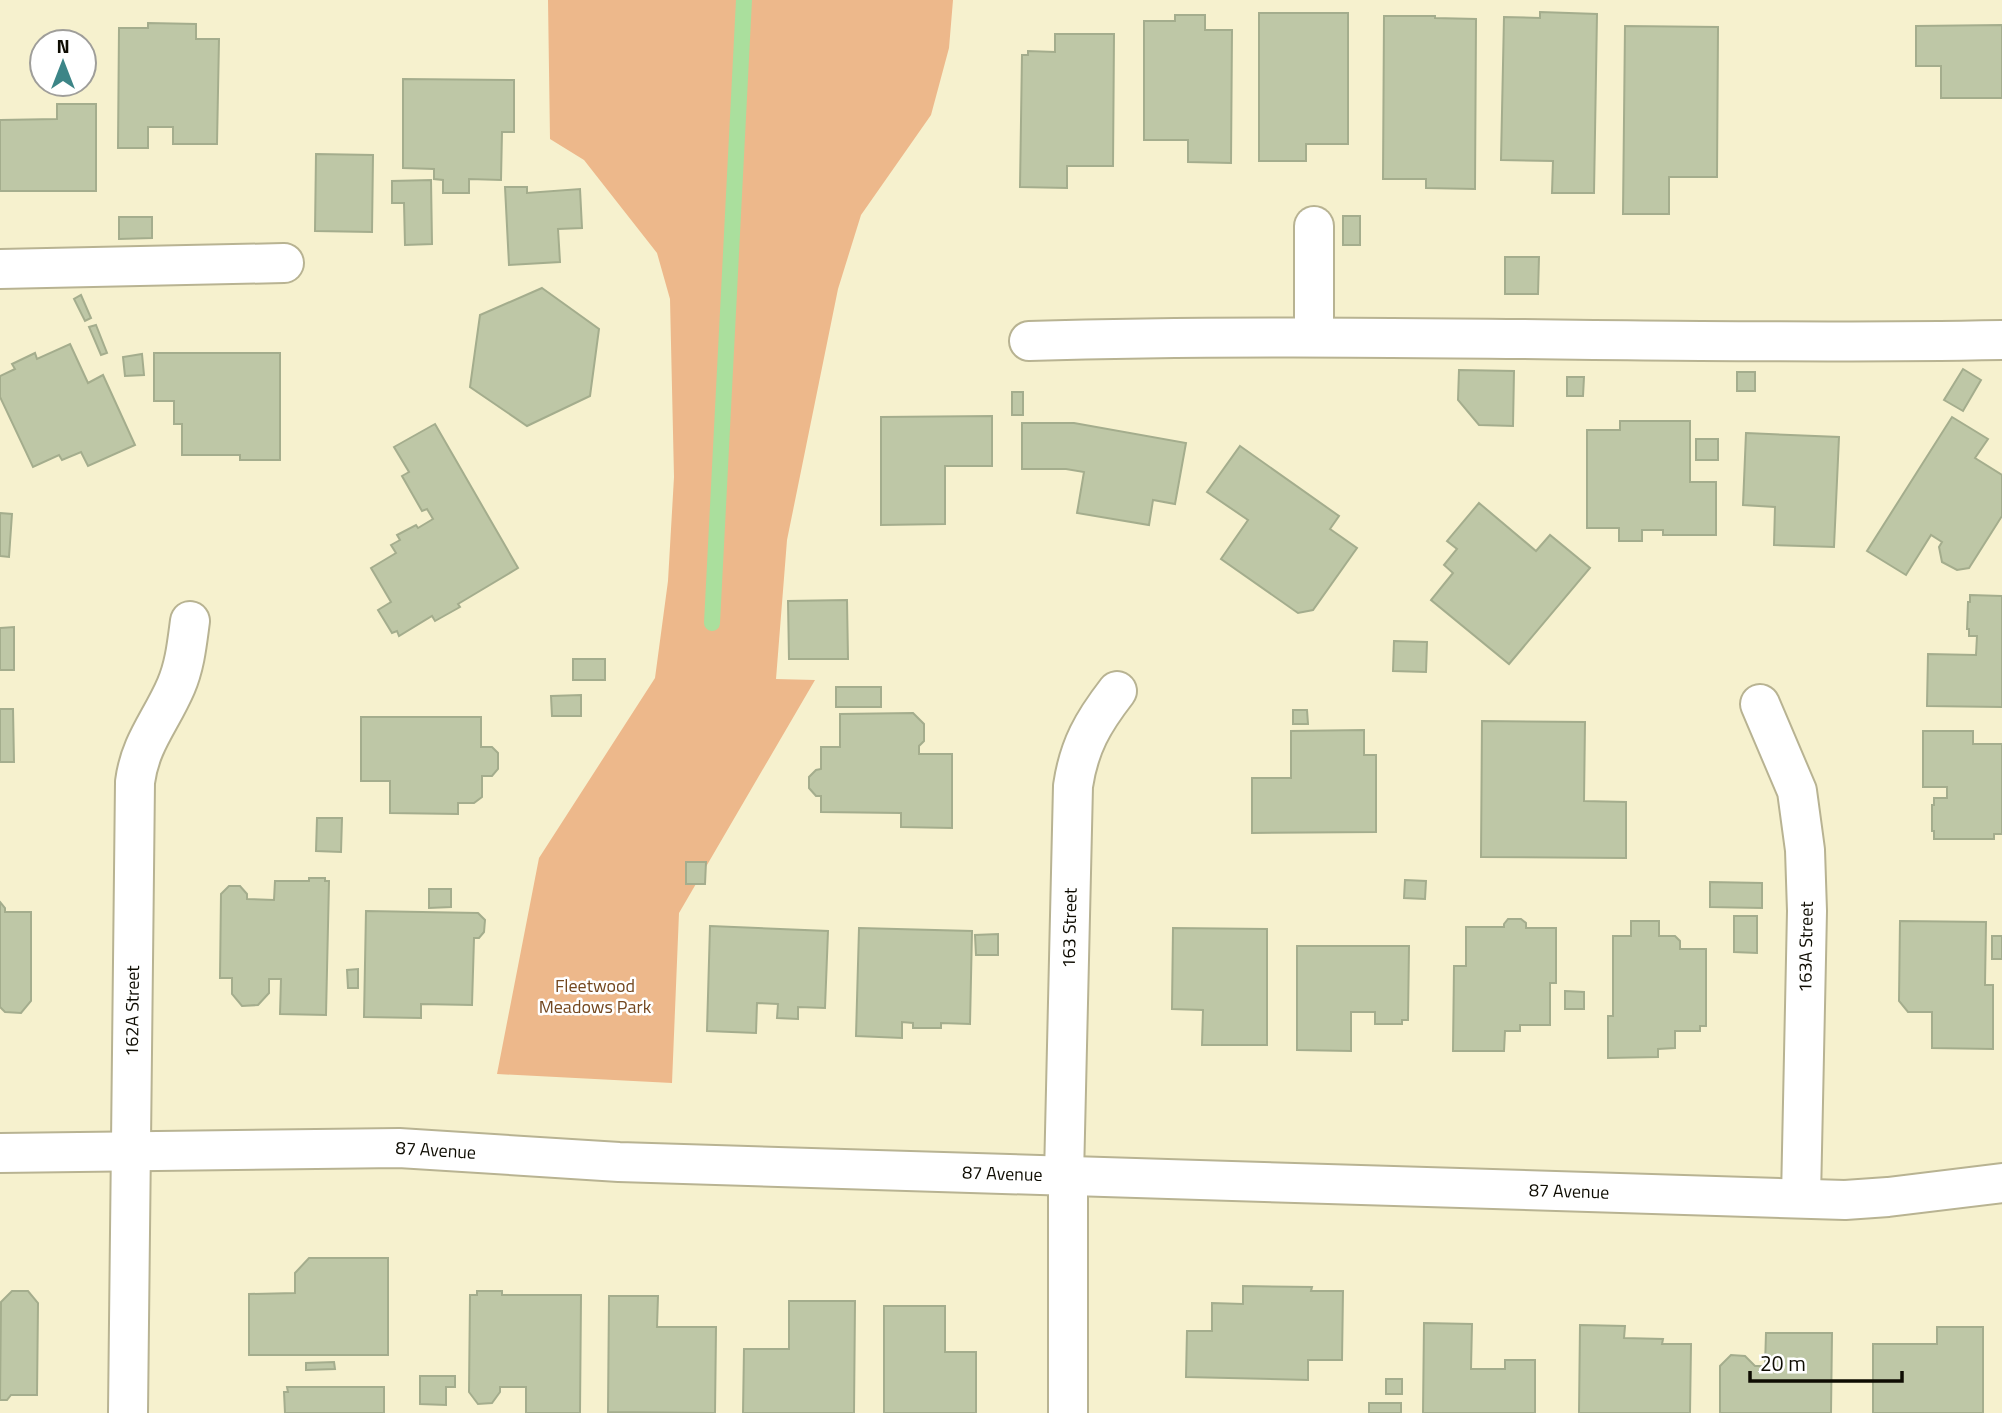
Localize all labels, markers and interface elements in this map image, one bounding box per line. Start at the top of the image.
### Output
north arrow [28,28,98,98]
text: N [56,31,70,60]
street label: 163 Street [1055,887,1084,969]
street label: 163A Street [1791,900,1820,993]
street label: 162A Street [118,964,146,1057]
park label: Fleetwood Meadows Park [539,972,652,1020]
street label: 87 Avenue [395,1134,477,1166]
street label: 87 Avenue [962,1159,1043,1188]
street label: 87 Avenue [1528,1176,1610,1206]
scale bar [1750,1340,1902,1384]
text: 20 m [1760,1347,1806,1379]

